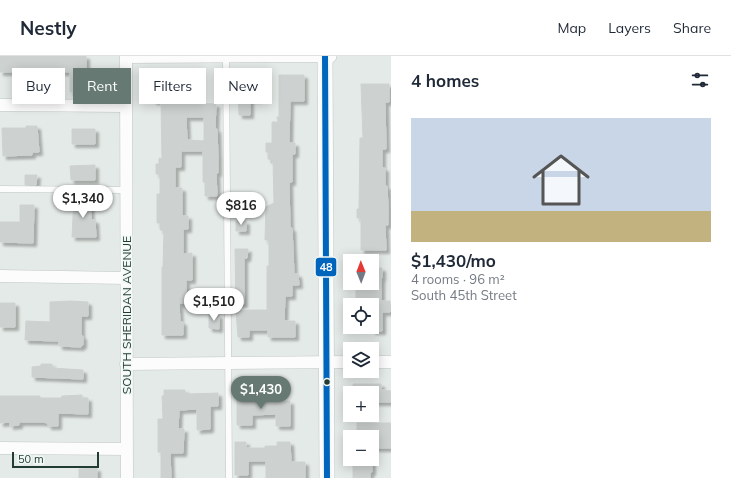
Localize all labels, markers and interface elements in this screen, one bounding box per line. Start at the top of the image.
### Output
text: Nestly [20,16,77,40]
text: Map [557,19,586,37]
text: Layers [608,19,651,37]
text: Share [673,19,711,37]
chip: Buy [12,68,65,104]
chip: Rent [73,68,131,104]
chip: Filters [139,68,206,104]
chip: New [214,68,272,104]
icon: filters [689,69,711,91]
text: 4 homes [411,70,479,91]
icon: home [525,144,597,216]
pin: $1,340 [50,185,116,219]
text: $1,340 [62,190,104,206]
pin: $816 [217,192,265,226]
text: $816 [225,197,257,213]
street label: SOUTH SHERIDAN AVENUE [119,236,134,394]
text: $1,430/mo [411,250,496,271]
north arrow [343,254,379,290]
map controls [343,254,379,466]
line badge: 48 [315,257,337,277]
text: 48 [319,260,333,274]
text: 4 rooms · 96 m² [411,271,505,287]
text: South 45th Street [411,287,517,303]
pin: $1,510 [181,288,247,322]
text: $1,510 [193,293,235,309]
button: locate [343,298,379,334]
button: layers [343,342,379,378]
pin: $1,430 [228,376,294,410]
unlabelled marker [322,377,332,387]
text: $1,430 [240,381,282,397]
button: + [343,386,379,422]
button: − [343,430,379,466]
scale bar [12,450,99,469]
text: 50 m [18,452,44,466]

